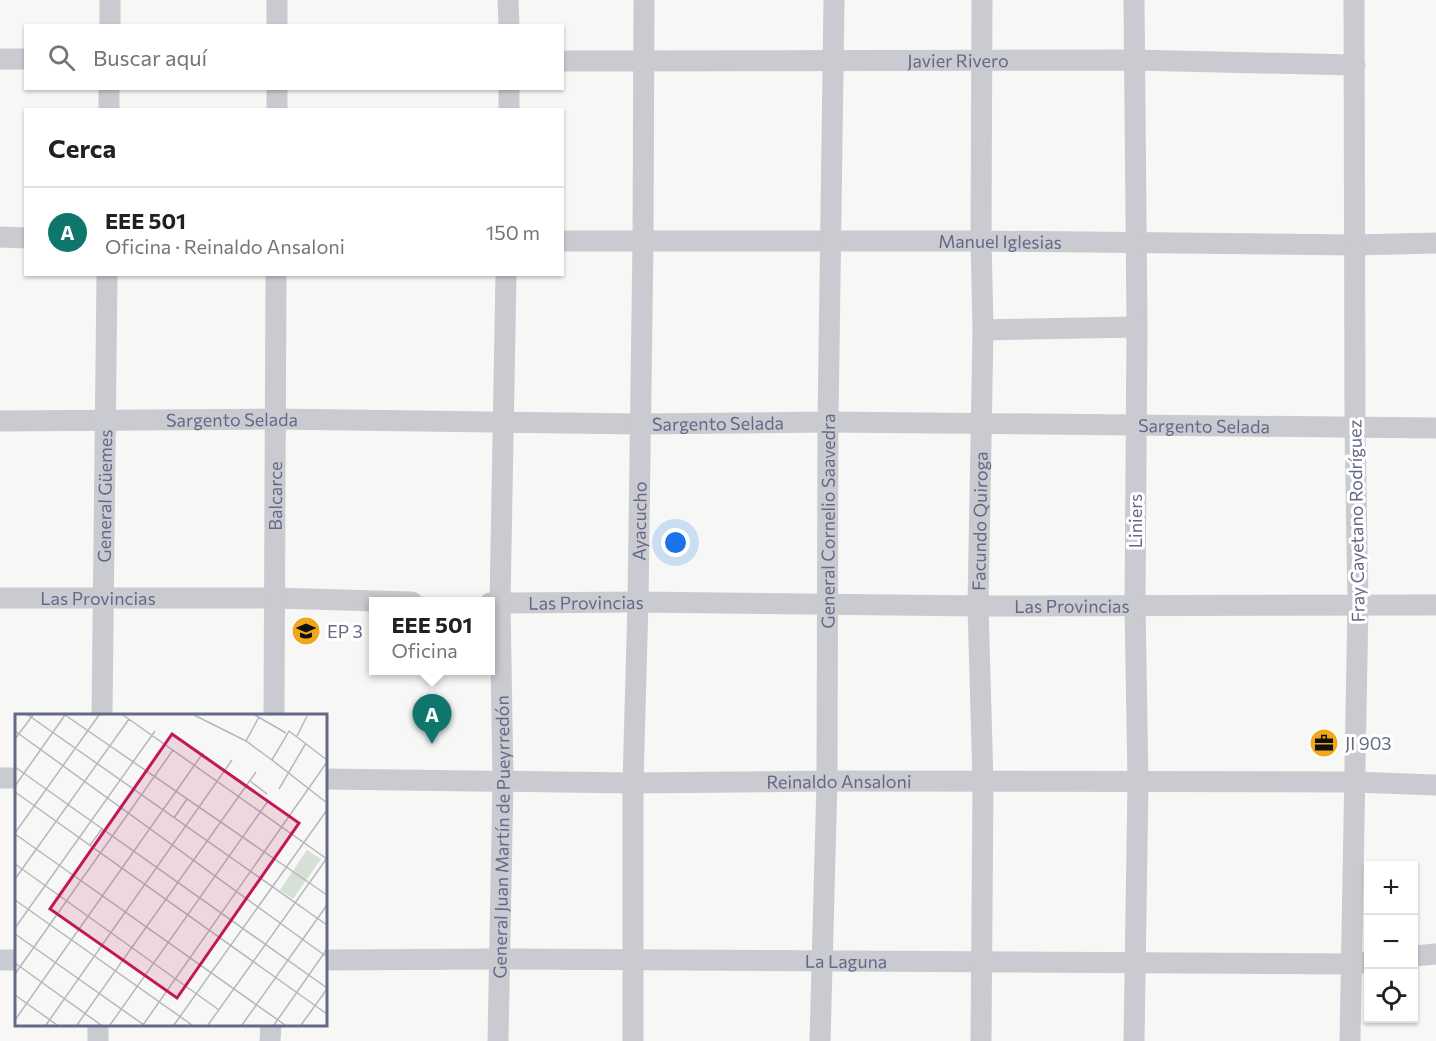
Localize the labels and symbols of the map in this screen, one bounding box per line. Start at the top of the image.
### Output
street label: Javier Rivero [907,49,1009,71]
street label: Manuel Iglesias [938,230,1062,253]
street label: Sargento Selada [166,408,298,431]
street label: Sargento Selada [652,411,784,435]
street label: General Cornelio Saavedra [816,413,839,629]
street label: Sargento Selada [1138,414,1270,437]
street label: Fray Cayetano Rodríguez [1343,419,1369,623]
street label: General Güemes [93,429,116,563]
street label: Facundo Quiroga [967,451,992,591]
street label: Balcarce [264,461,286,531]
street label: Ayacucho [628,481,651,561]
street label: Liniers [1124,494,1146,548]
your location [661,528,690,557]
street label: Las Provincias [40,587,156,609]
street label: Las Provincias [528,591,644,614]
street label: Las Provincias [1014,595,1130,617]
school or university icon: EP 3 [290,615,322,647]
place label: EP 3 [327,620,363,642]
pin: A [412,694,452,744]
street label: General Juan Martín de Pueyrredón [488,695,514,979]
inset map [15,714,327,1026]
office icon: JI 903 [1308,727,1340,759]
place label: JI 903 [1345,732,1392,754]
street label: Reinaldo Ansaloni [766,770,912,793]
street label: La Laguna [805,950,887,972]

